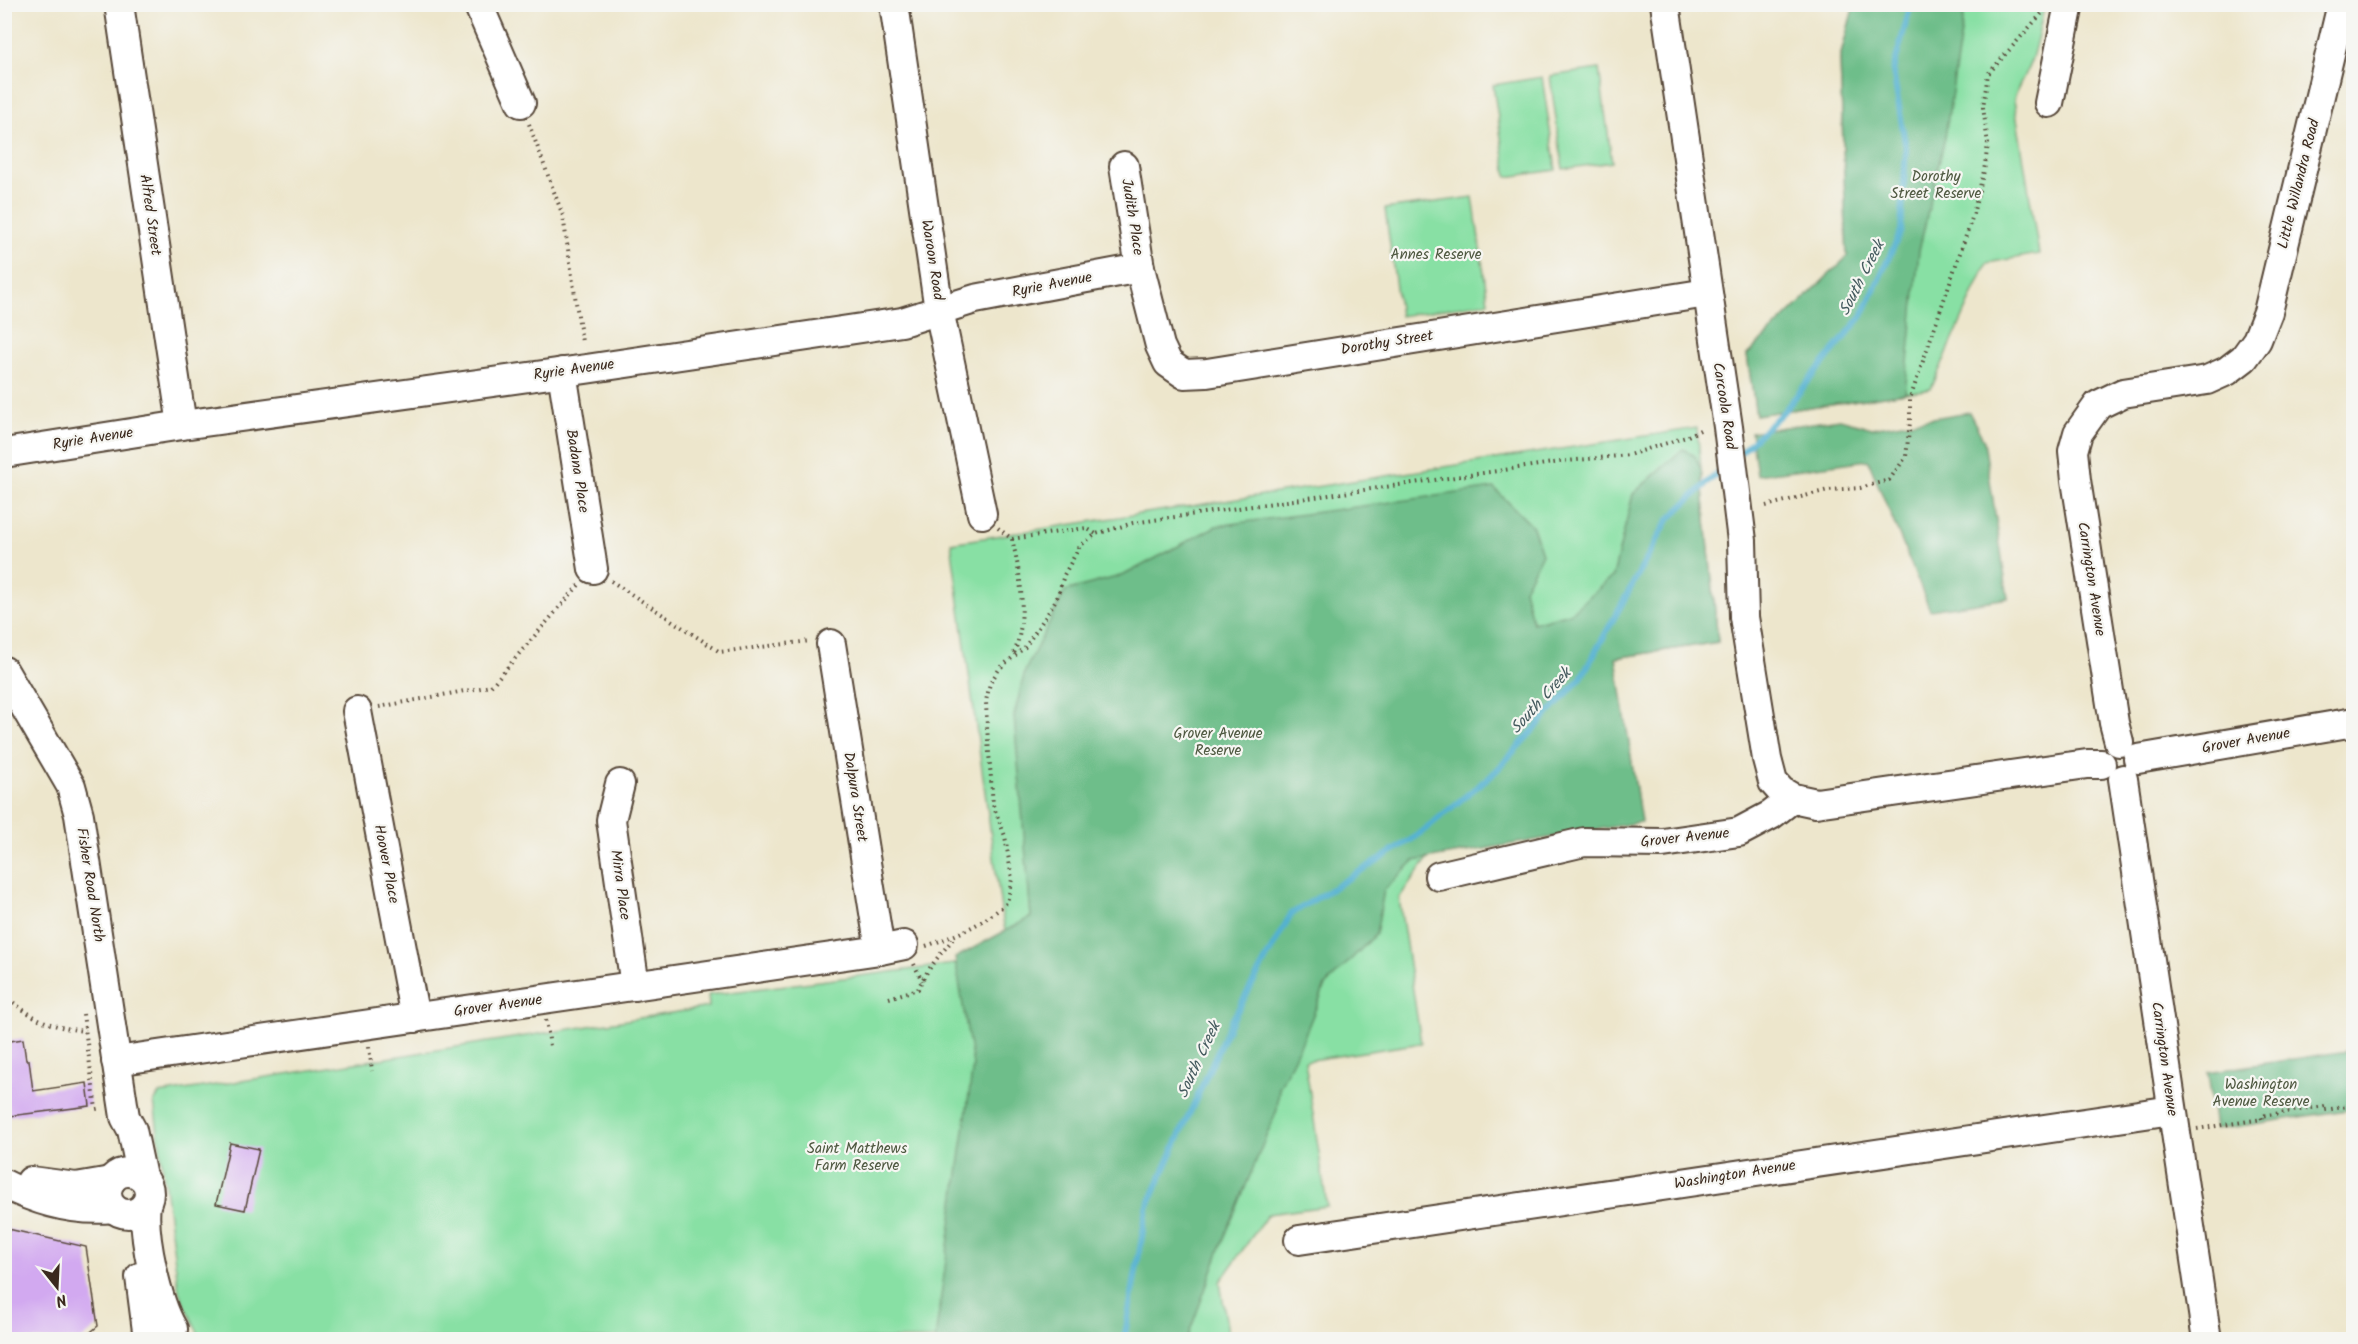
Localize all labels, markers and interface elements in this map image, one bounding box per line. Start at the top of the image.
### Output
street label: Little Willandra Road [2271,116,2327,251]
park label: Dorothy Street Reserve [1891,165,1982,206]
street label: Alfred Street [132,173,168,257]
street label: Judith Place [1114,177,1150,257]
street label: Waroon Road [914,218,950,303]
water label: South Creek [1832,234,1893,320]
park label: Annes Reserve [1391,243,1482,267]
street label: Ryrie Avenue [1010,265,1094,305]
street label: Dorothy Street [1339,324,1435,362]
street label: Ryrie Avenue [532,352,616,388]
street label: Carcoola Road [1705,361,1743,452]
street label: Ryrie Avenue [51,421,135,457]
street label: Badana Place [559,427,595,515]
street label: Carrington Avenue [2070,520,2112,638]
water label: South Creek [1504,661,1579,740]
street label: Grover Avenue [2200,721,2292,761]
park label: Grover Avenue Reserve [1173,722,1263,763]
street label: Dalpura Street [836,750,874,844]
street label: Grover Avenue [1639,821,1731,855]
street label: Hoover Place [367,822,405,906]
street label: Fisher Road North [69,826,111,944]
street label: Mirra Place [603,848,637,922]
street label: Grover Avenue [452,988,544,1024]
street label: Carrington Avenue [2144,1000,2184,1118]
water label: South Creek [1170,1016,1229,1102]
park label: Washington Avenue Reserve [2213,1073,2310,1114]
park label: Saint Matthews Farm Reserve [807,1137,908,1178]
street label: Washington Avenue [1673,1154,1798,1196]
north arrow [27,1257,87,1317]
text: N [53,1286,70,1313]

